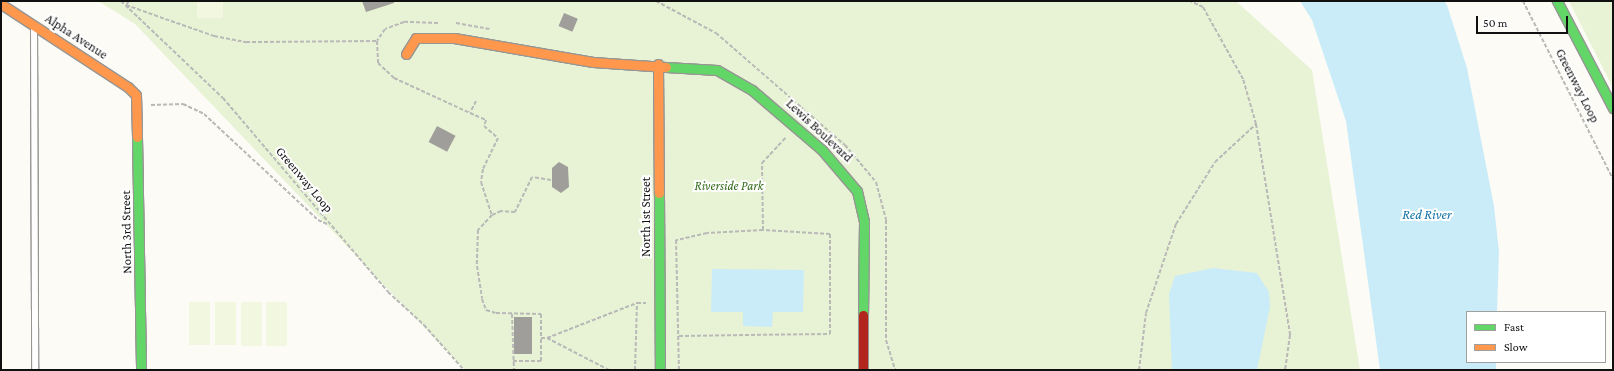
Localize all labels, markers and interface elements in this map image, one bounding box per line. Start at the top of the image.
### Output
scale bar [1478,8,1570,34]
street label: Alpha Avenue [42,11,110,63]
text: 50 m [1483,16,1507,30]
street label: Greenway Loop [1552,46,1602,126]
street label: Lewis Boulevard [782,96,856,166]
street label: Greenway Loop [272,144,336,216]
street label: North 1st Street [638,177,654,257]
park label: Riverside Park [695,178,763,194]
street label: North 3rd Street [118,190,136,274]
water label: Red River [1402,206,1452,222]
legend [1466,311,1606,363]
text: Fast [1504,320,1524,334]
text: Slow [1504,340,1528,354]

